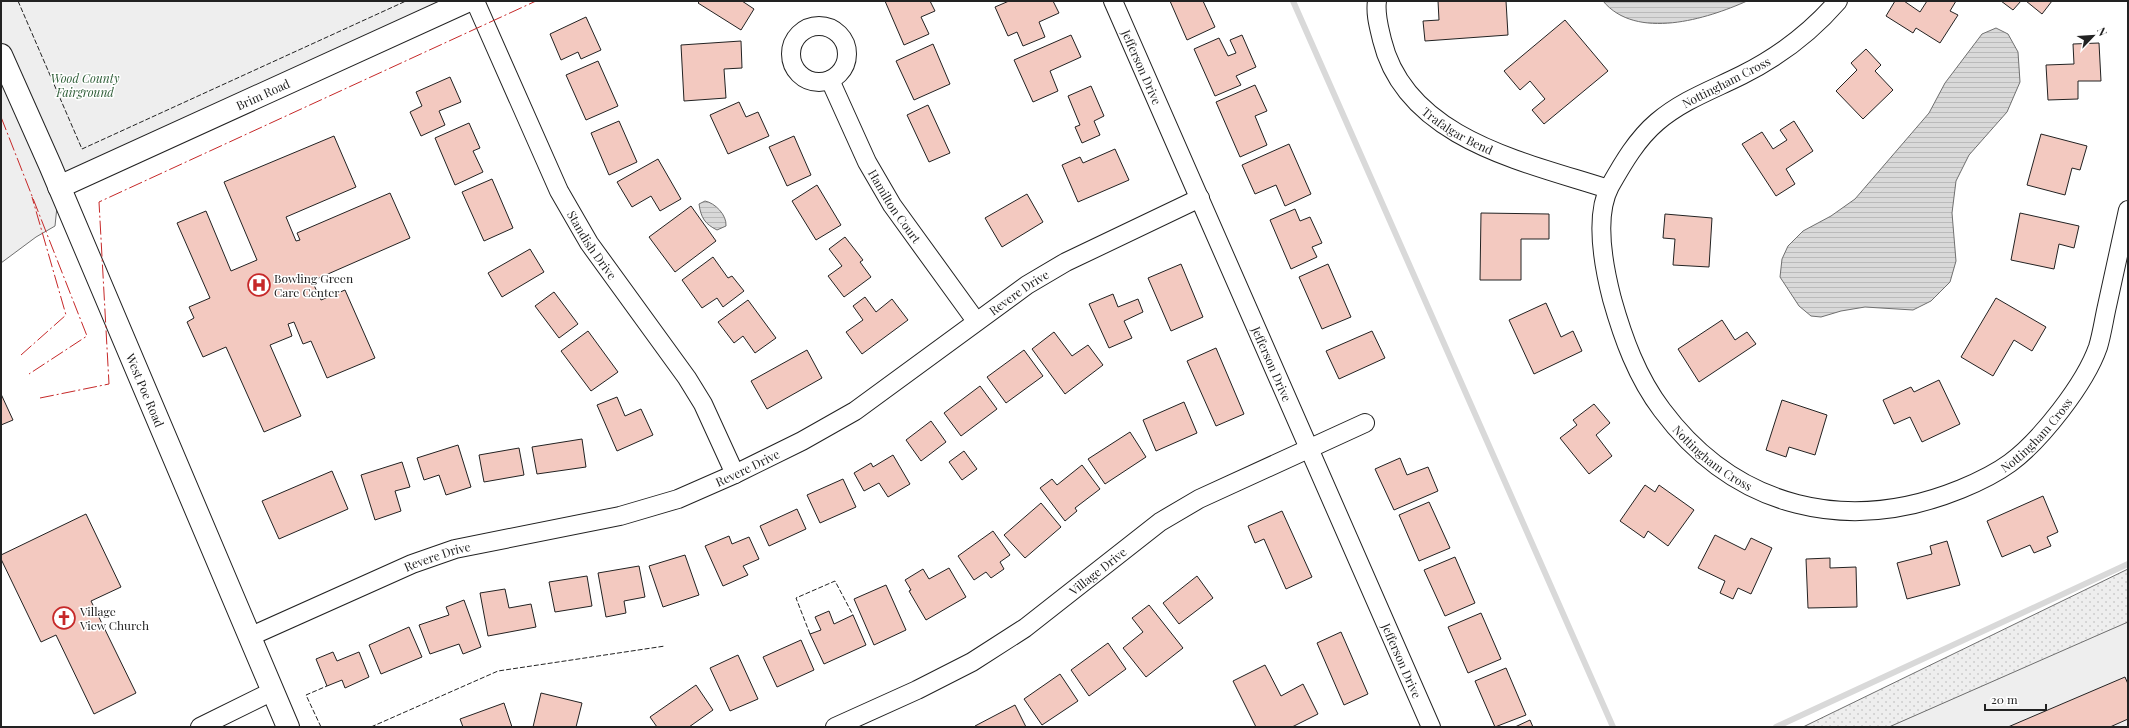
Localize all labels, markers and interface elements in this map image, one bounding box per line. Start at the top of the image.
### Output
north arrow [2073,16,2113,56]
text: N [2094,25,2111,38]
street label: Jefferson Drive [1118,26,1165,107]
street label: Nottingham Cross [1679,53,1773,111]
park label: Wood County Fairground [51,70,120,100]
street label: Brim Road [233,75,292,113]
street label: Trafalgar Bend [1419,103,1496,158]
street label: Hamilton Court [865,166,925,247]
street label: Standish Drive [564,207,621,282]
street label: Revere Drive [986,266,1052,318]
place label: Bowling Green Care Center [274,270,353,300]
hospital icon: Bowling Green Care Center [246,272,272,298]
street label: Jefferson Drive [1248,323,1295,404]
street label: West Poe Road [122,350,168,429]
street label: Nottingham Cross [1997,395,2075,475]
street label: Nottingham Cross [1670,422,1755,494]
street label: Revere Drive [713,445,782,490]
street label: Revere Drive [401,538,472,575]
street label: Village Drive [1065,544,1129,599]
place label: Village View Church [79,603,149,633]
church icon: Village View Church [51,605,77,631]
street label: Jefferson Drive [1378,620,1425,701]
scale bar [1985,686,2046,712]
text: 20 m [1991,691,2018,707]

